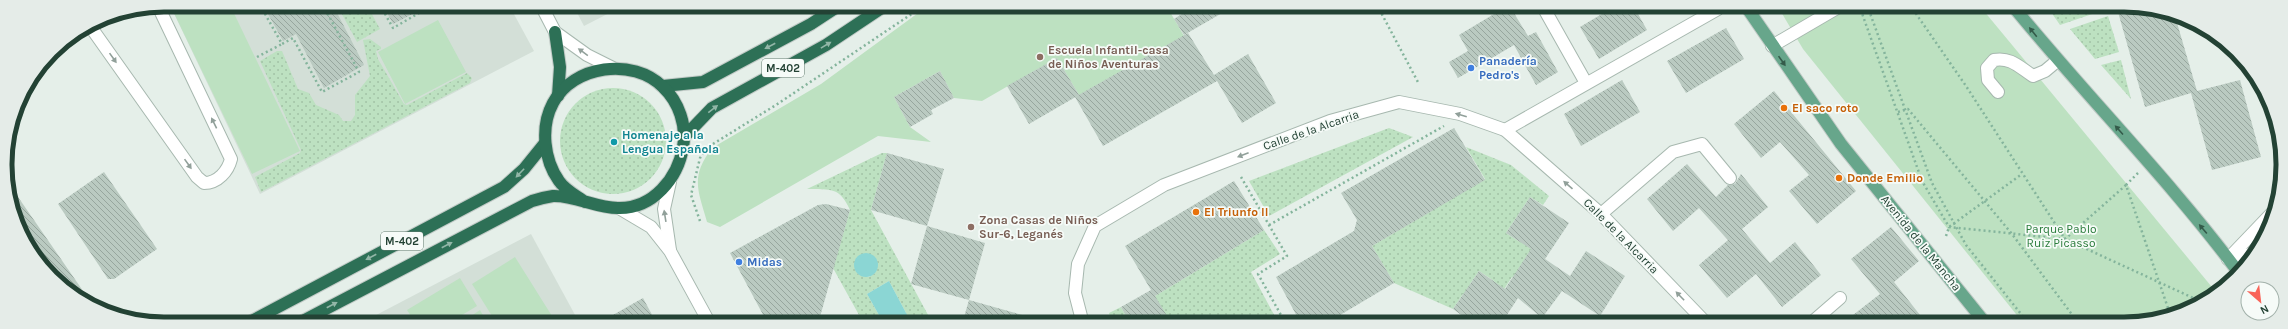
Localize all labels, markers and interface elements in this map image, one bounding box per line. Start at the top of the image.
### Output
one-way arrow [2029,26,2038,37]
one-way arrow [820,41,832,48]
one-way arrow [765,43,776,49]
place label: Escuela Infantil-casa de Niños Aventuras [1048,43,1169,71]
one-way arrow [578,48,588,56]
marker: Escuela Infantil-casa de Niños Aventuras [1035,52,1045,62]
one-way arrow [108,53,116,63]
place label: Panadería Pedro's [1479,54,1537,82]
one-way arrow [1778,56,1786,66]
road number: M-402 [762,59,804,77]
marker: Panadería Pedro's [1466,63,1476,73]
place label: El saco roto [1792,101,1858,115]
marker: El saco roto [1779,103,1789,113]
one-way arrow [707,104,718,113]
street label: Calle de la Alcarria [1261,107,1361,153]
one-way arrow [1455,112,1467,118]
one-way arrow [211,118,217,129]
one-way arrow [2114,125,2123,135]
place label: Homenaje a la Lengua Española [622,128,719,156]
marker: Homenaje a la Lengua Española [609,137,619,147]
one-way arrow [1237,152,1249,158]
one-way arrow [184,159,192,169]
one-way arrow [516,168,525,178]
place label: Donde Emilio [1847,171,1923,185]
marker: Donde Emilio [1834,173,1844,183]
one-way arrow [1563,180,1573,189]
street label: Avenida de la Mancha [1878,192,1964,294]
street label: Calle de la Alcarria [1581,196,1661,276]
place label: El Triunfo II [1204,205,1268,219]
marker: El Triunfo II [1191,207,1201,217]
one-way arrow [662,210,668,222]
place label: Zona Casas de Niños Sur-6, Leganés [979,213,1098,241]
marker: Zona Casas de Niños Sur-6, Leganés [966,222,976,232]
park label: Parque Pablo Ruiz Picasso [2025,222,2097,250]
one-way arrow [2199,223,2208,234]
road number: M-402 [381,232,423,250]
one-way arrow [441,242,453,248]
one-way arrow [365,254,377,260]
place label: Midas [747,255,782,269]
marker: Midas [734,257,744,267]
north arrow [2240,281,2280,321]
one-way arrow [1675,291,1685,301]
one-way arrow [326,302,337,309]
text: N [2258,302,2271,317]

